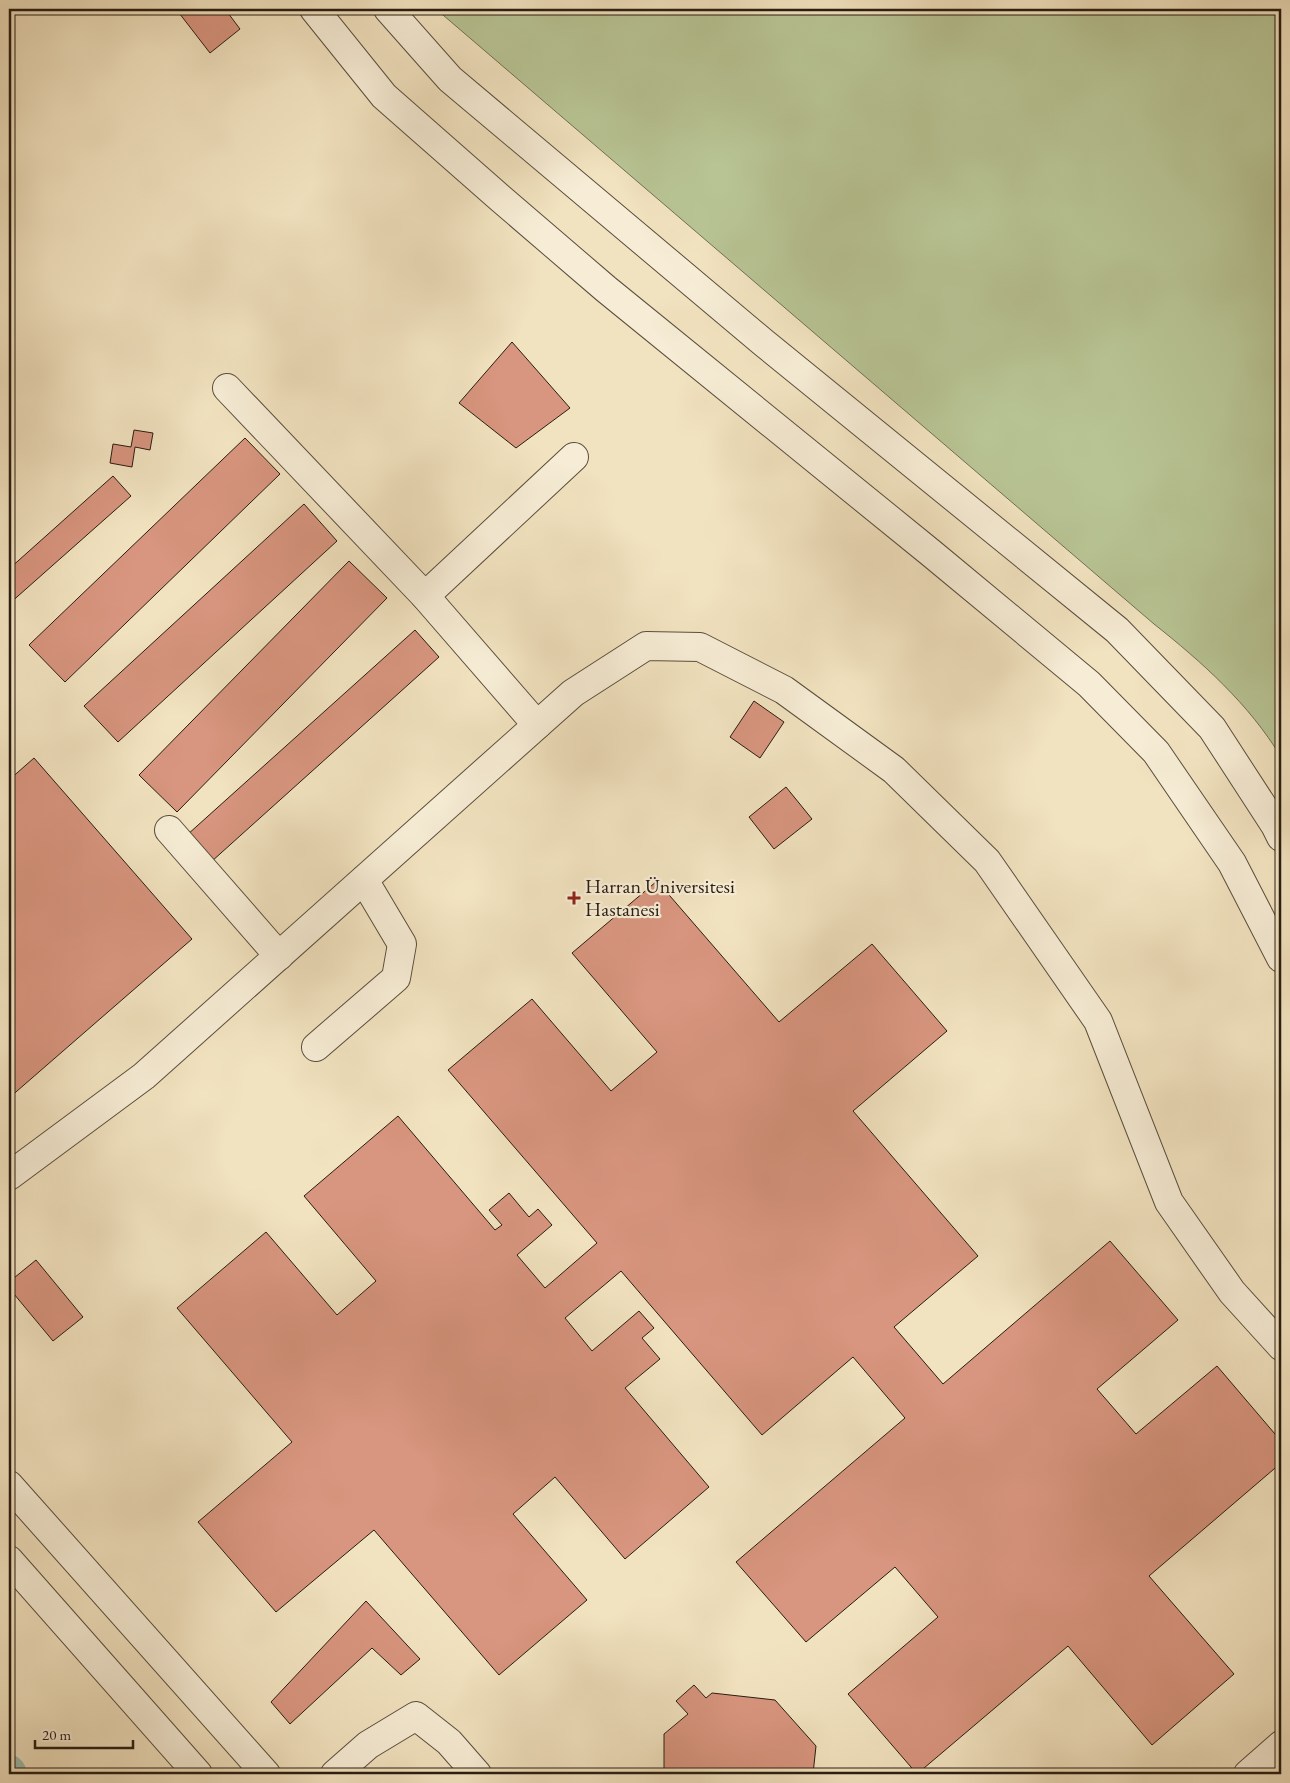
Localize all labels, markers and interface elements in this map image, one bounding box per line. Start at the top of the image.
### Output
place label: Harran Üniversitesi Hastanesi [585,873,735,922]
marker: Harran Üniversitesi Hastanesi [567,891,581,905]
scale bar [35,1718,132,1750]
text: 20 m [42,1725,71,1744]

